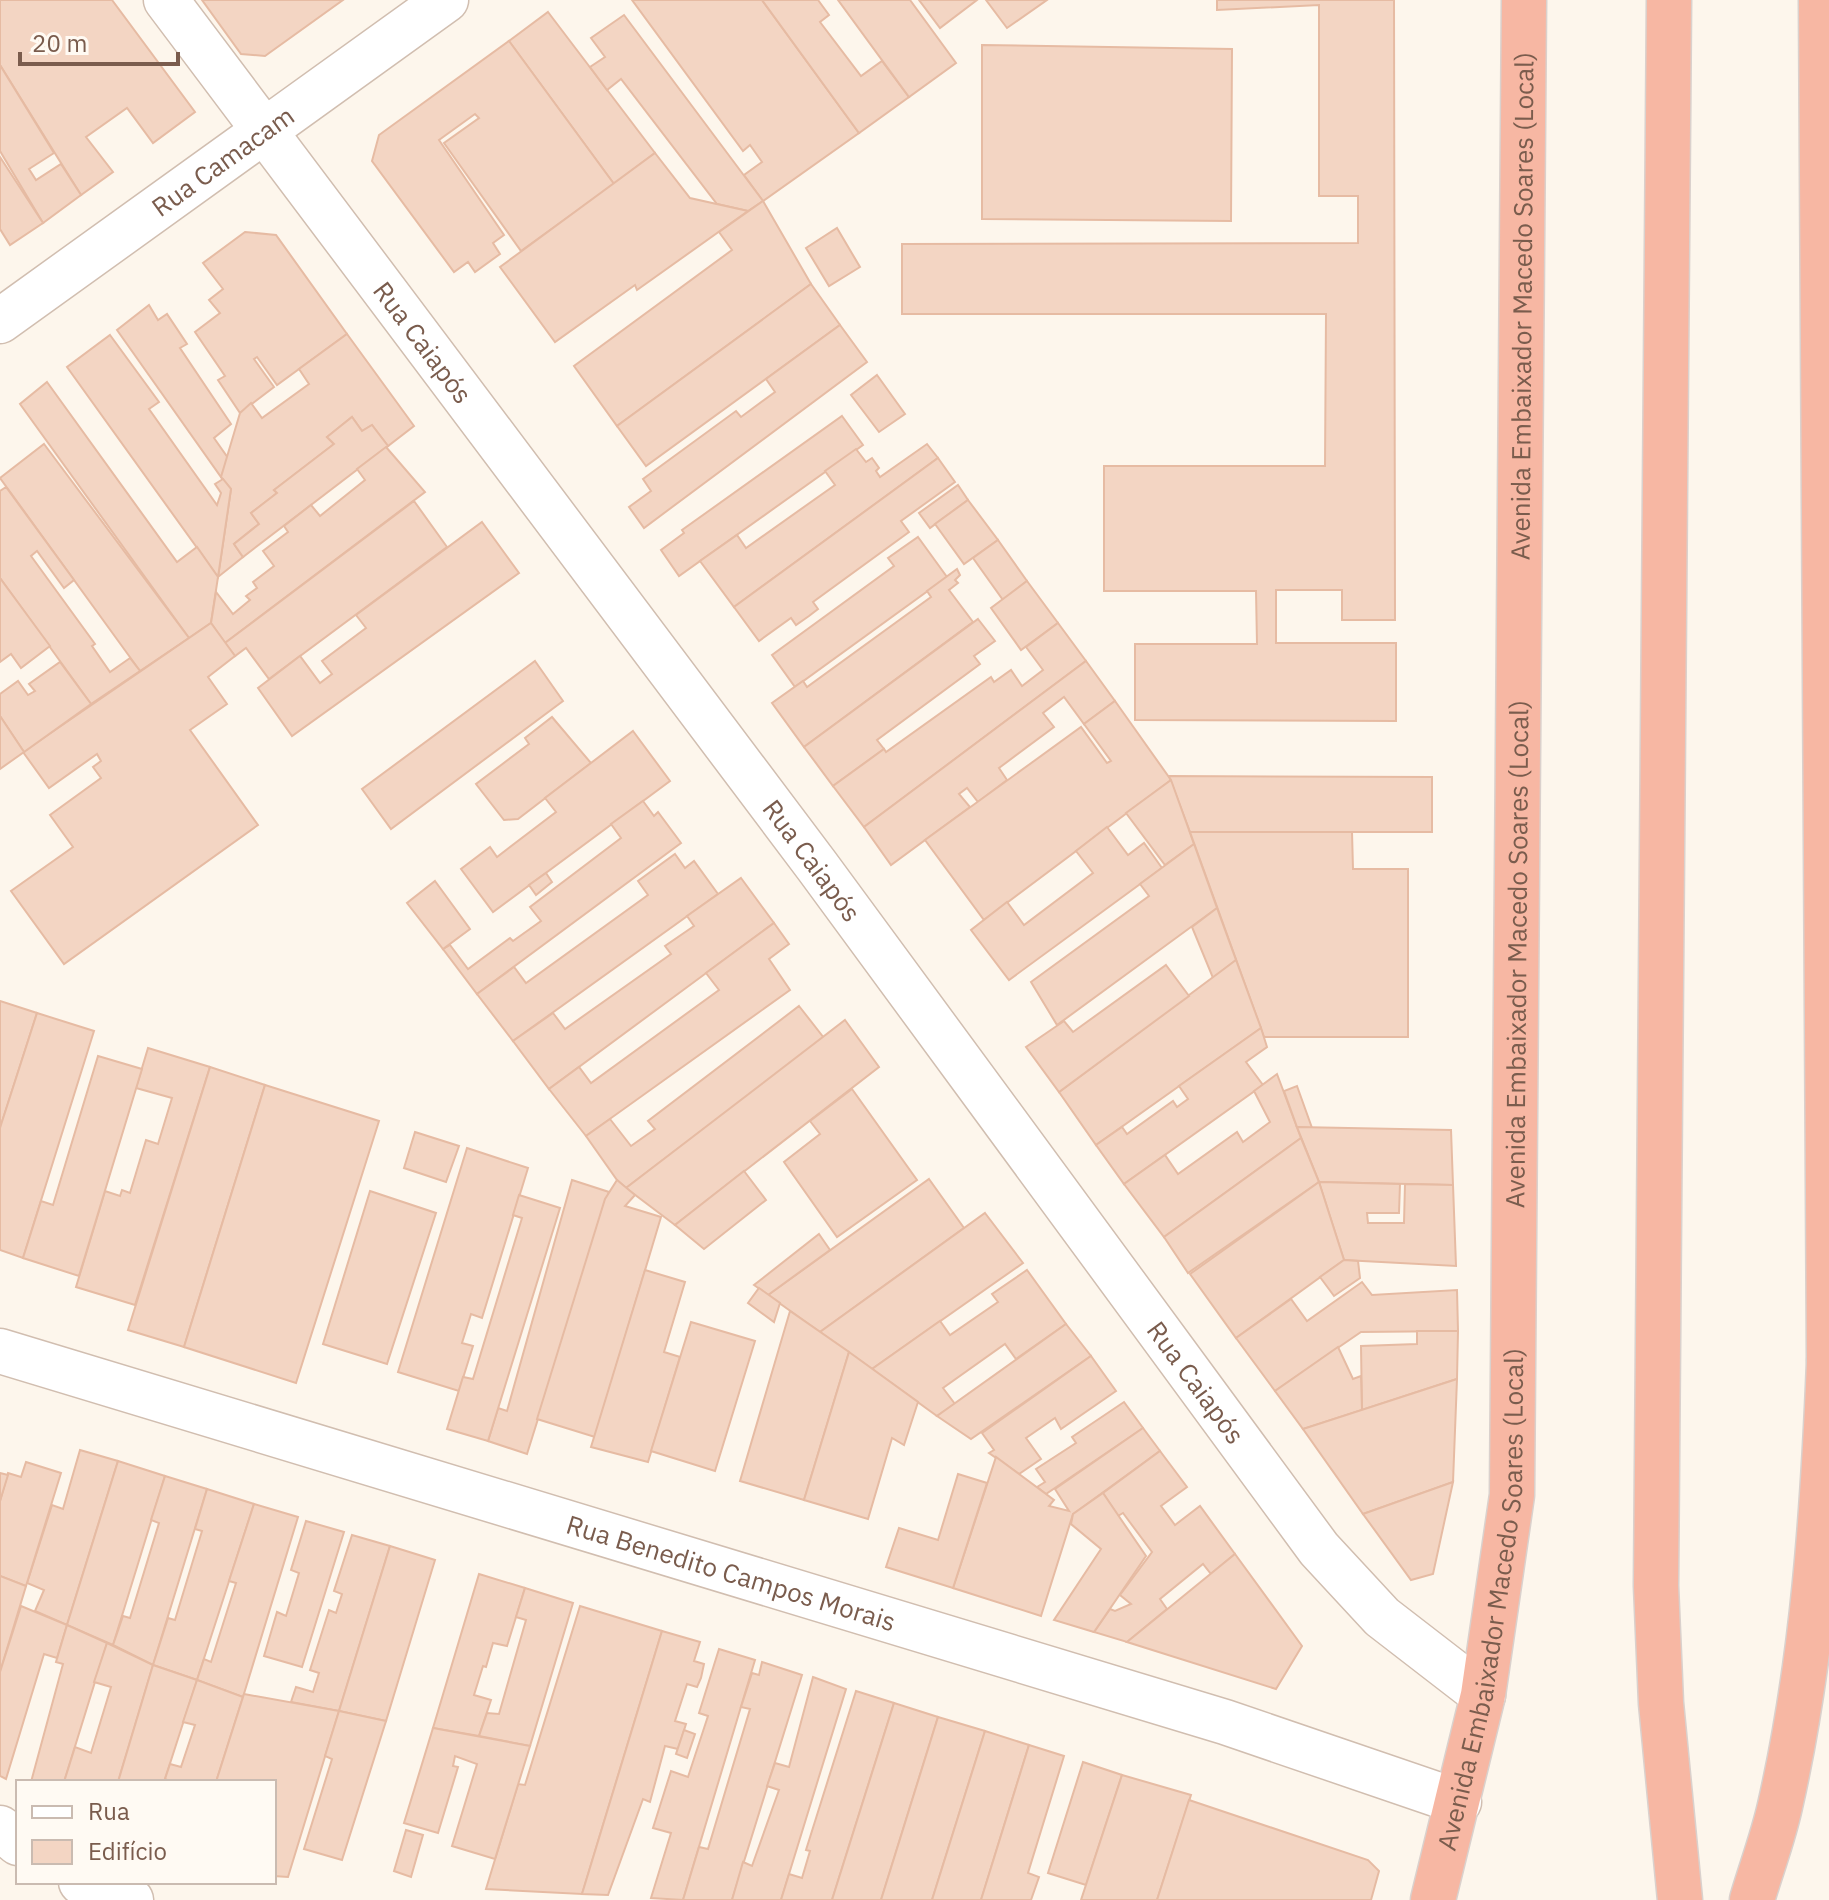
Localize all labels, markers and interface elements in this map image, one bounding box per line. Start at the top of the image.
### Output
scale bar [20,16,178,66]
text: 20 m [32,27,87,59]
street label: Avenida Embaixador Macedo Soares (Local) [1503,52,1541,560]
street label: Rua Camacam [144,98,300,224]
street label: Rua Caiapós [366,274,480,410]
street label: Avenida Embaixador Macedo Soares (Local) [1497,700,1535,1208]
street label: Rua Caiapós [756,792,869,928]
street label: Rua Caiapós [1140,1314,1253,1450]
street label: Avenida Embaixador Macedo Soares (Local) [1429,1348,1530,1854]
street label: Rua Benedito Campos Morais [562,1507,900,1638]
legend [16,1780,276,1884]
text: Rua [88,1795,130,1827]
text: Edifício [88,1835,167,1867]

